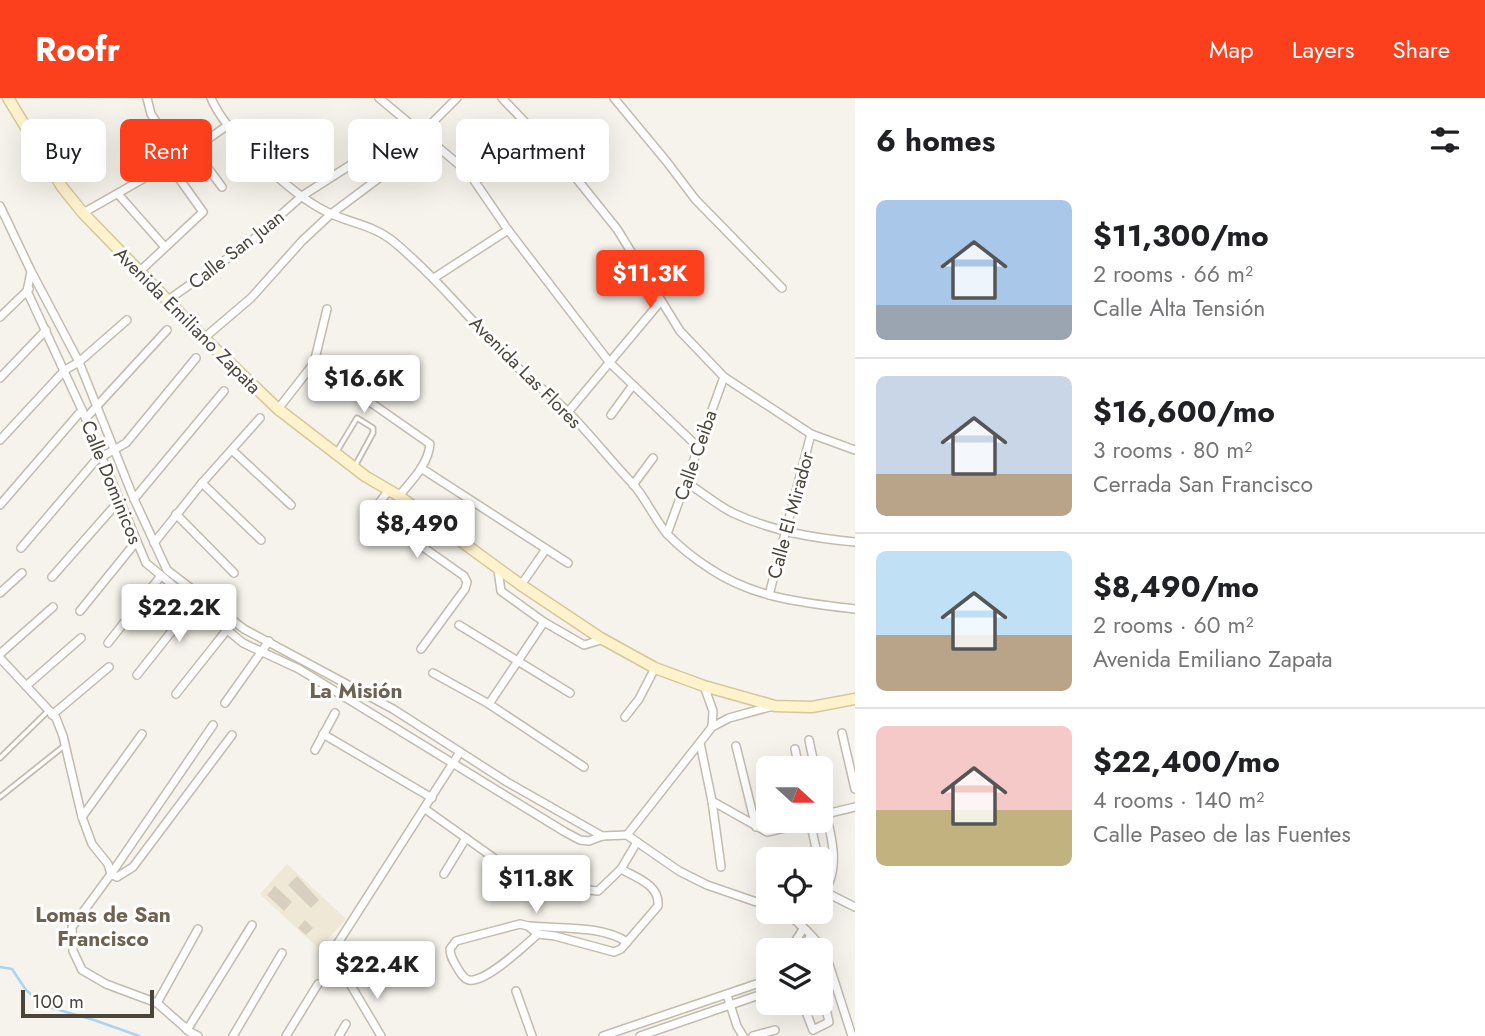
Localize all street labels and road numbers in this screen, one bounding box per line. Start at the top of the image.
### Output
street label: Calle San Juan [183,203,290,296]
street label: Avenida Emiliano Zapata [108,241,267,400]
street label: Avenida Las Flores [463,310,588,435]
street label: Calle Ceiba [667,406,724,504]
street label: Calle Dominicos [74,416,149,549]
street label: Calle El Mirador [761,448,821,582]

